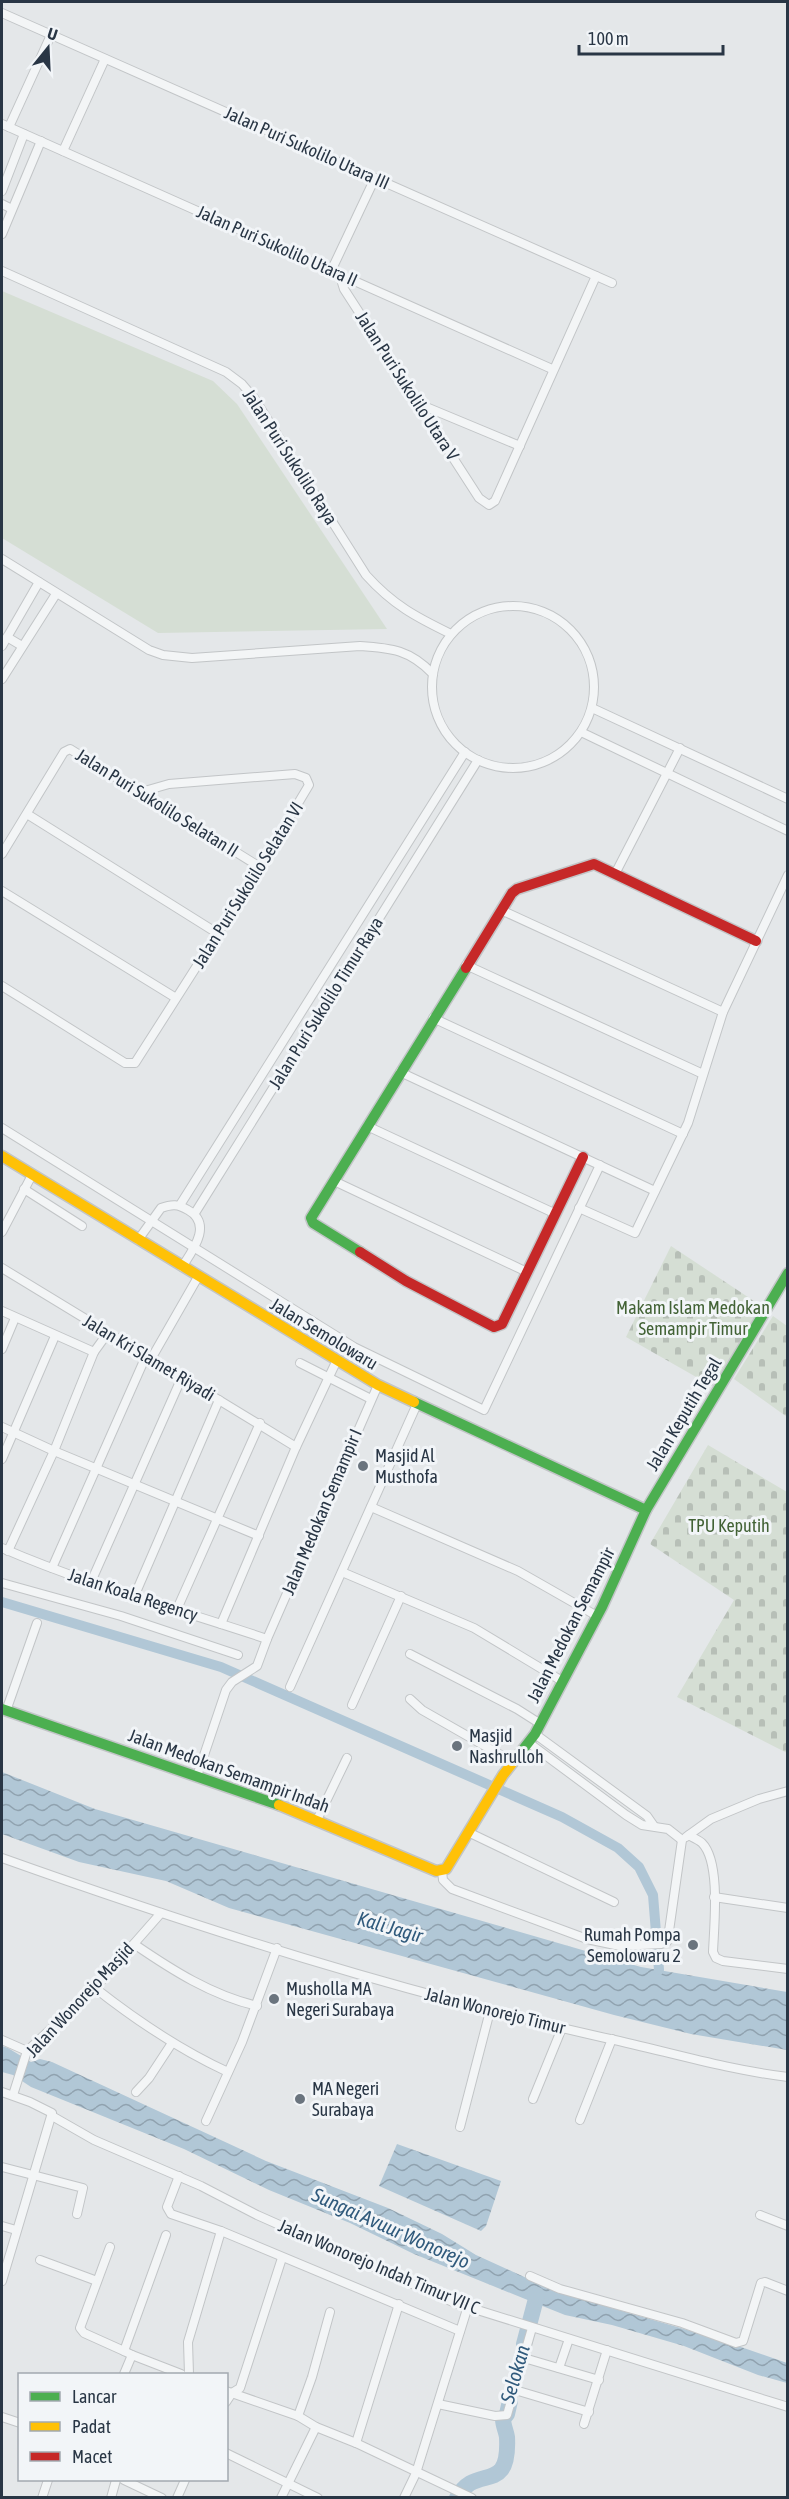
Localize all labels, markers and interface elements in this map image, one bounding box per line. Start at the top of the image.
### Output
north arrow [18,18,78,78]
scale bar [579,18,723,56]
text: U [45,24,60,44]
text: 100 m [588,28,629,49]
street label: Jalan Puri Sukolilo Utara III [221,102,393,193]
street label: Jalan Puri Sukolilo Utara II [194,201,361,290]
street label: Jalan Puri Sukolilo Utara V [351,307,464,464]
street label: Jalan Puri Sukolilo Raya [239,385,342,529]
street label: Jalan Puri Sukolilo Selatan II [72,744,242,861]
street label: Jalan Puri Sukolilo Selatan VI [188,798,307,972]
street label: Jalan Puri Sukolilo Timur Raya [264,913,387,1093]
street label: Jalan Semolowaru [267,1293,382,1374]
park label: Makam Islam Medokan Semampir Timur [616,1297,770,1339]
street label: Jalan Kri Slamet Riyadi [80,1310,219,1405]
street label: Jalan Keputih Tegal [642,1353,726,1474]
street label: Jalan Medokan Semampir I [277,1426,366,1598]
place label: Masjid Al Musthofa [375,1445,438,1487]
marker: Masjid Al Musthofa [356,1459,370,1473]
park label: TPU Keputih [688,1515,770,1536]
street label: Jalan Medokan Semampir [522,1543,619,1706]
street label: Jalan Koala Regency [66,1564,201,1625]
street label: Jalan Medokan Semampir Indah [126,1724,333,1817]
place label: Masjid Nashrulloh [469,1725,544,1767]
marker: Masjid Nashrulloh [450,1739,464,1753]
water label: Kali Jagir [355,1906,427,1947]
place label: Rumah Pompa Semolowaru 2 [584,1924,681,1966]
street label: Jalan Wonorejo Masjid [21,1938,138,2061]
marker: Rumah Pompa Semolowaru 2 [686,1938,700,1952]
place label: Musholla MA Negeri Surabaya [286,1978,394,2020]
street label: Jalan Wonorejo Timur [423,1983,568,2038]
marker: Musholla MA Negeri Surabaya [267,1992,281,2006]
place label: MA Negeri Surabaya [312,2078,379,2120]
marker: MA Negeri Surabaya [293,2092,307,2106]
water label: Sungai Avuur Wonorejo [308,2182,474,2273]
street label: Jalan Wonorejo Indah Timur VII C [276,2215,483,2318]
water label: Selokan [495,2342,534,2406]
legend [18,2373,228,2481]
text: Lancar [72,2386,117,2407]
text: Padat [72,2416,111,2437]
text: Macet [72,2446,112,2467]

